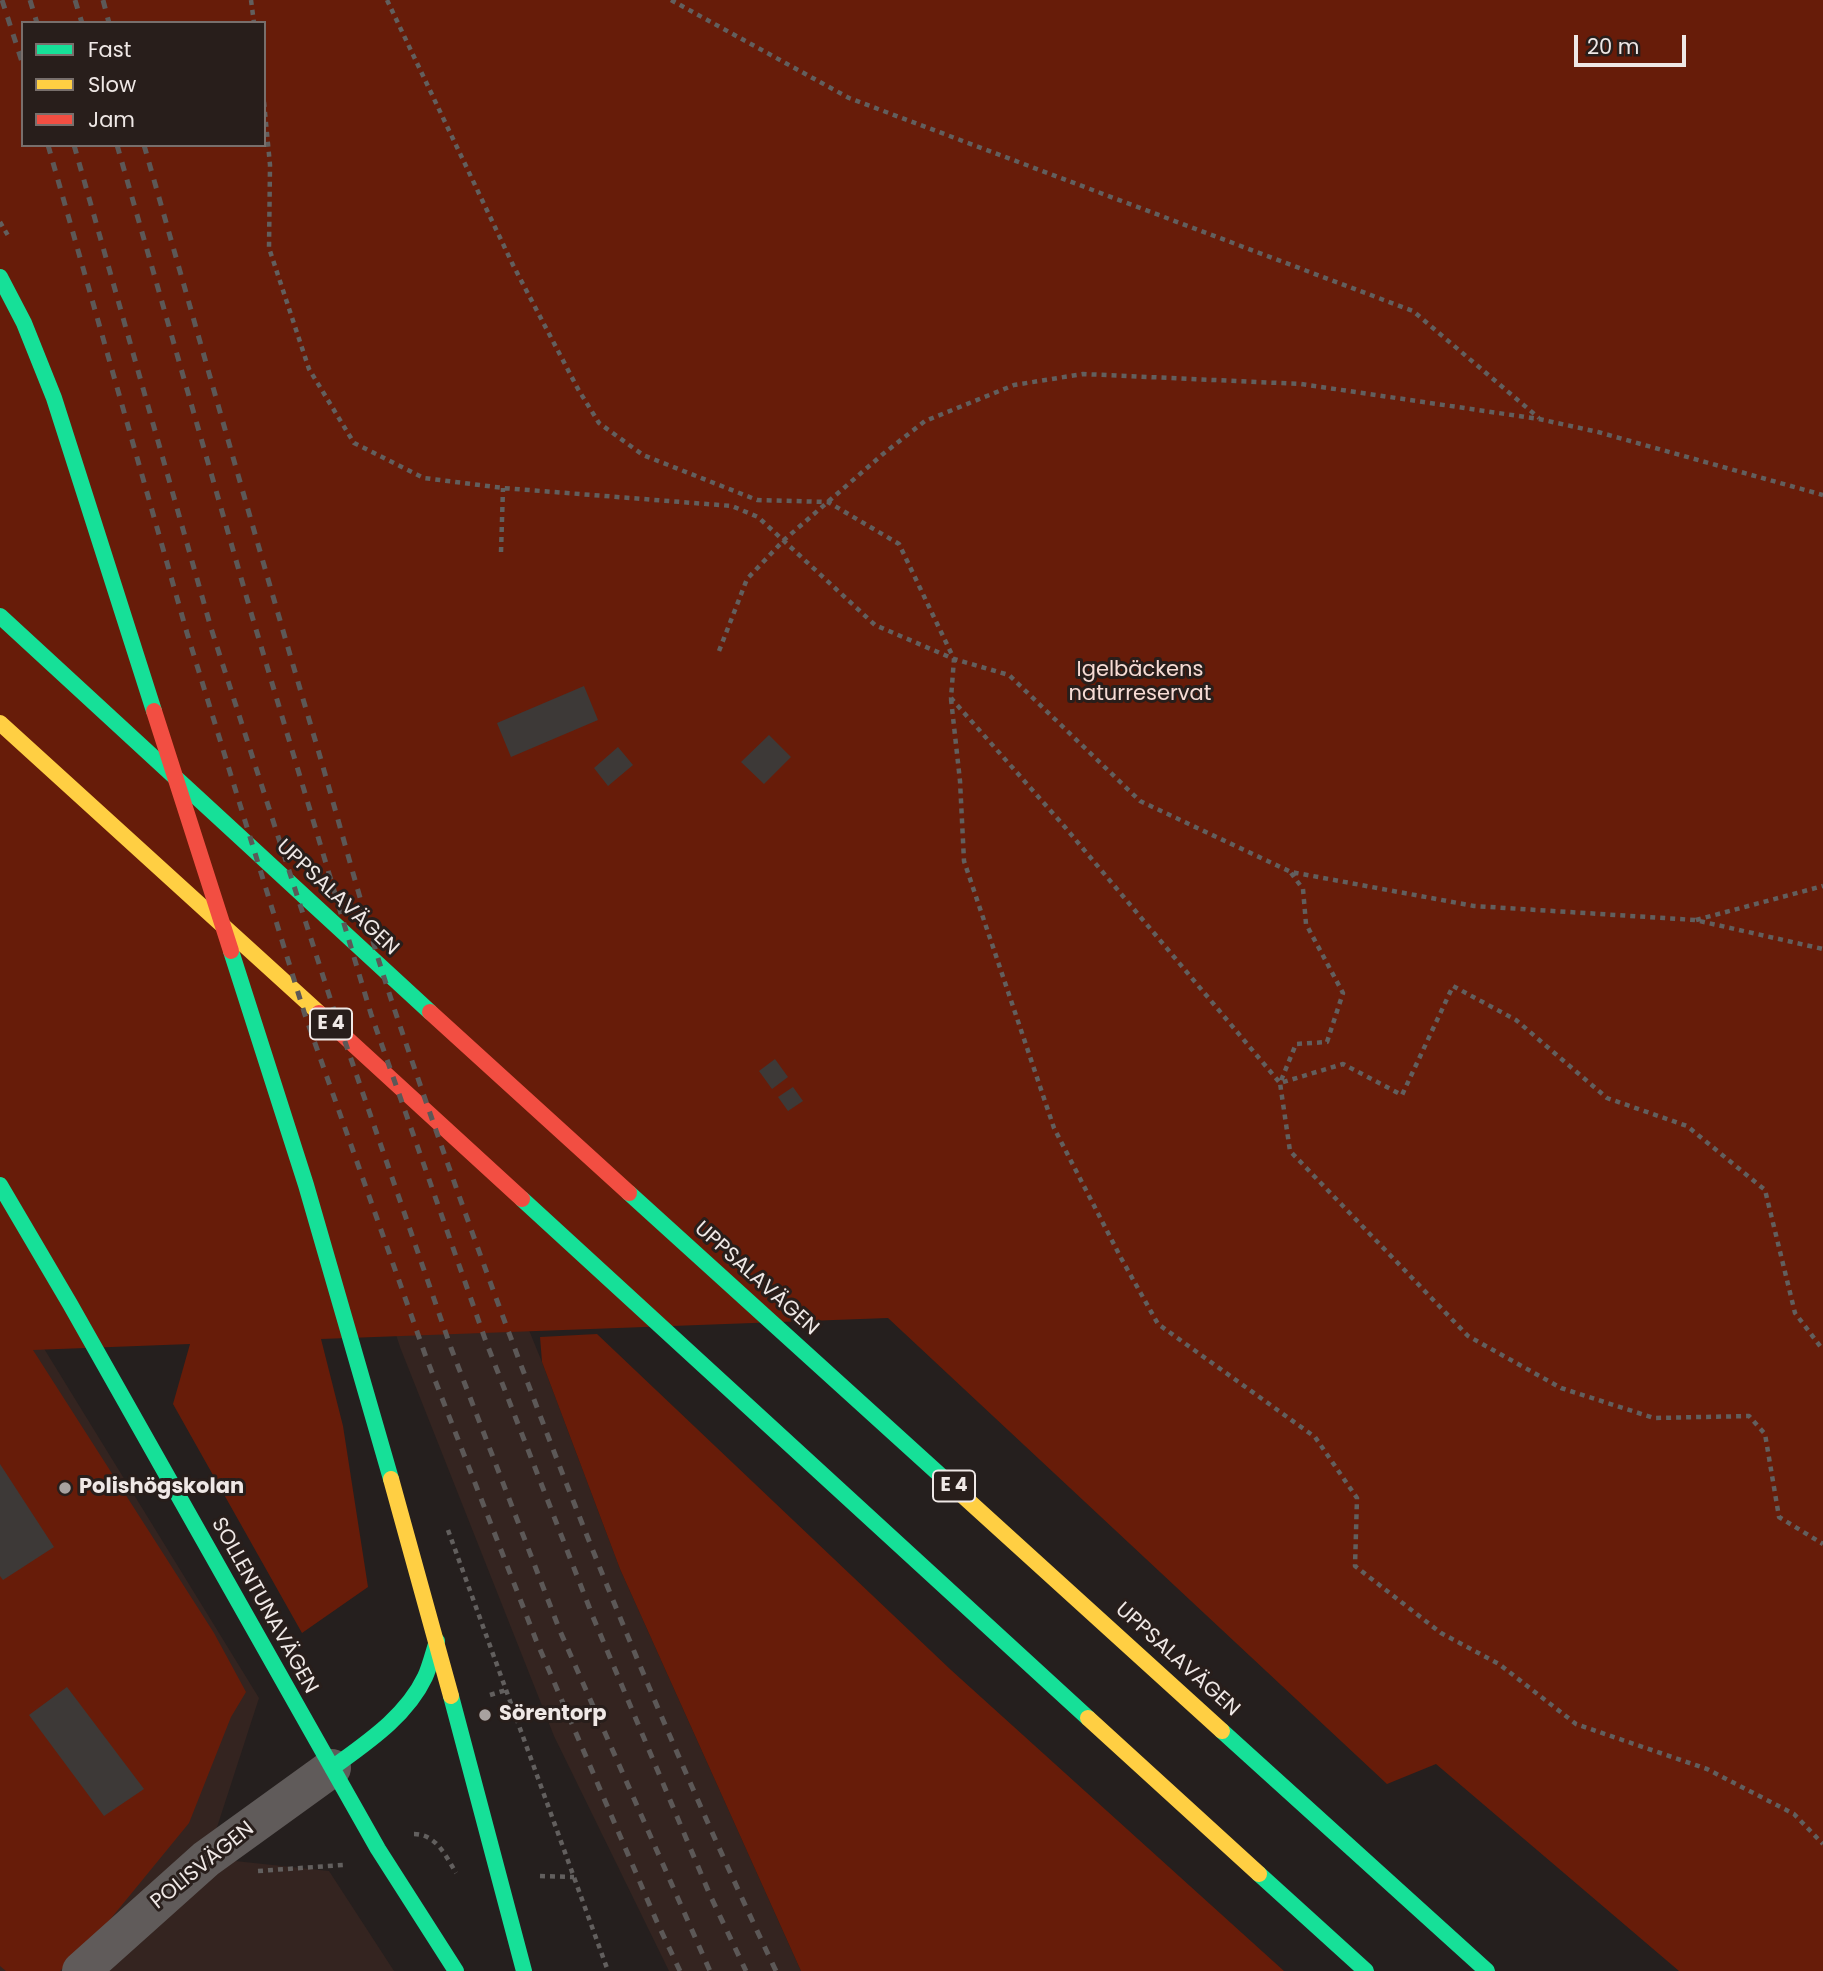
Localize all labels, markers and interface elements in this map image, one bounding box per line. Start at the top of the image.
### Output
legend [21,21,266,147]
scale bar [1578,21,1690,65]
text: 20 m [1587,32,1640,61]
text: Fast [88,35,131,64]
text: Slow [88,70,136,99]
text: Jam [88,105,135,134]
park label: Igelbäckens naturreservat [1069,658,1211,708]
street label: UPPSALAVÄGEN [270,835,404,961]
road number: E 4 [310,1008,352,1040]
street label: UPPSALAVÄGEN [689,1217,823,1341]
road number: E 4 [933,1470,975,1502]
place label: Polishögskolan [79,1475,244,1501]
marker: Polishögskolan [57,1480,73,1496]
street label: SOLLENTUNAVÄGEN [205,1514,323,1698]
street label: UPPSALAVÄGEN [1110,1598,1244,1722]
place label: Sörentorp [499,1702,607,1728]
marker: Sörentorp [477,1707,493,1723]
street label: POLISVÄGEN [146,1817,260,1915]

